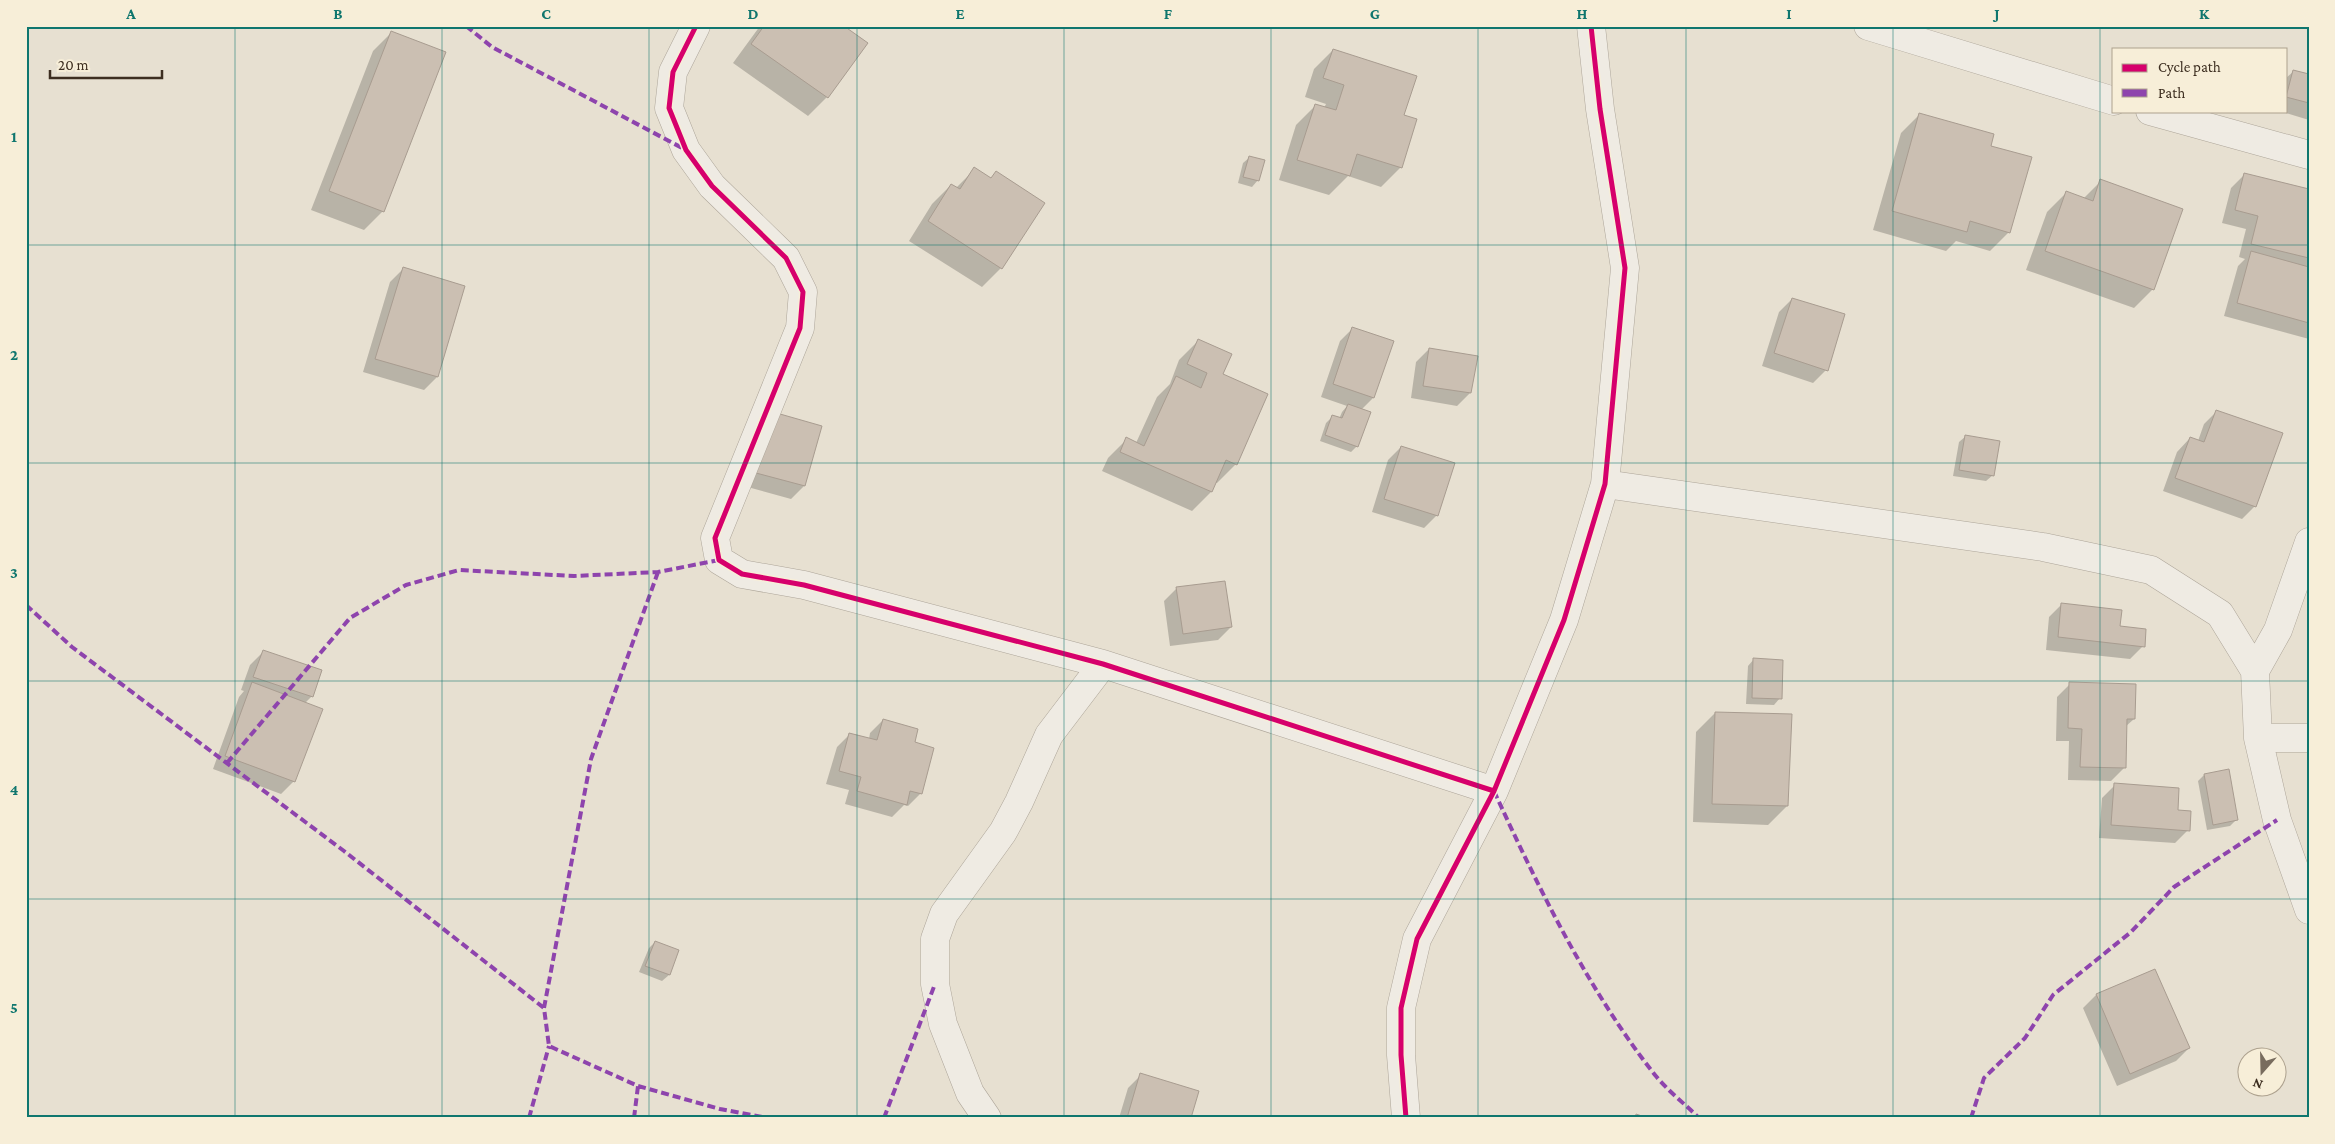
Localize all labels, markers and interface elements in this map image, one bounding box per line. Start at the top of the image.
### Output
text: A [125,5,136,22]
text: B [333,5,343,22]
text: C [541,5,551,22]
text: D [747,5,759,22]
text: E [955,5,965,22]
text: F [1164,5,1173,22]
text: G [1370,5,1380,22]
text: H [1577,5,1588,22]
text: I [1786,5,1792,22]
text: J [1992,5,2000,22]
text: K [2199,5,2210,22]
scale bar [50,48,162,80]
legend [2112,48,2288,112]
text: 20 m [58,57,89,73]
text: Cycle path [2158,59,2221,76]
text: Path [2158,85,2185,101]
text: 1 [11,128,17,145]
text: 2 [10,346,18,363]
text: 3 [10,564,18,581]
text: 4 [10,781,19,798]
text: 5 [10,999,18,1016]
north arrow [2238,1046,2288,1096]
text: N [2250,1075,2265,1093]

